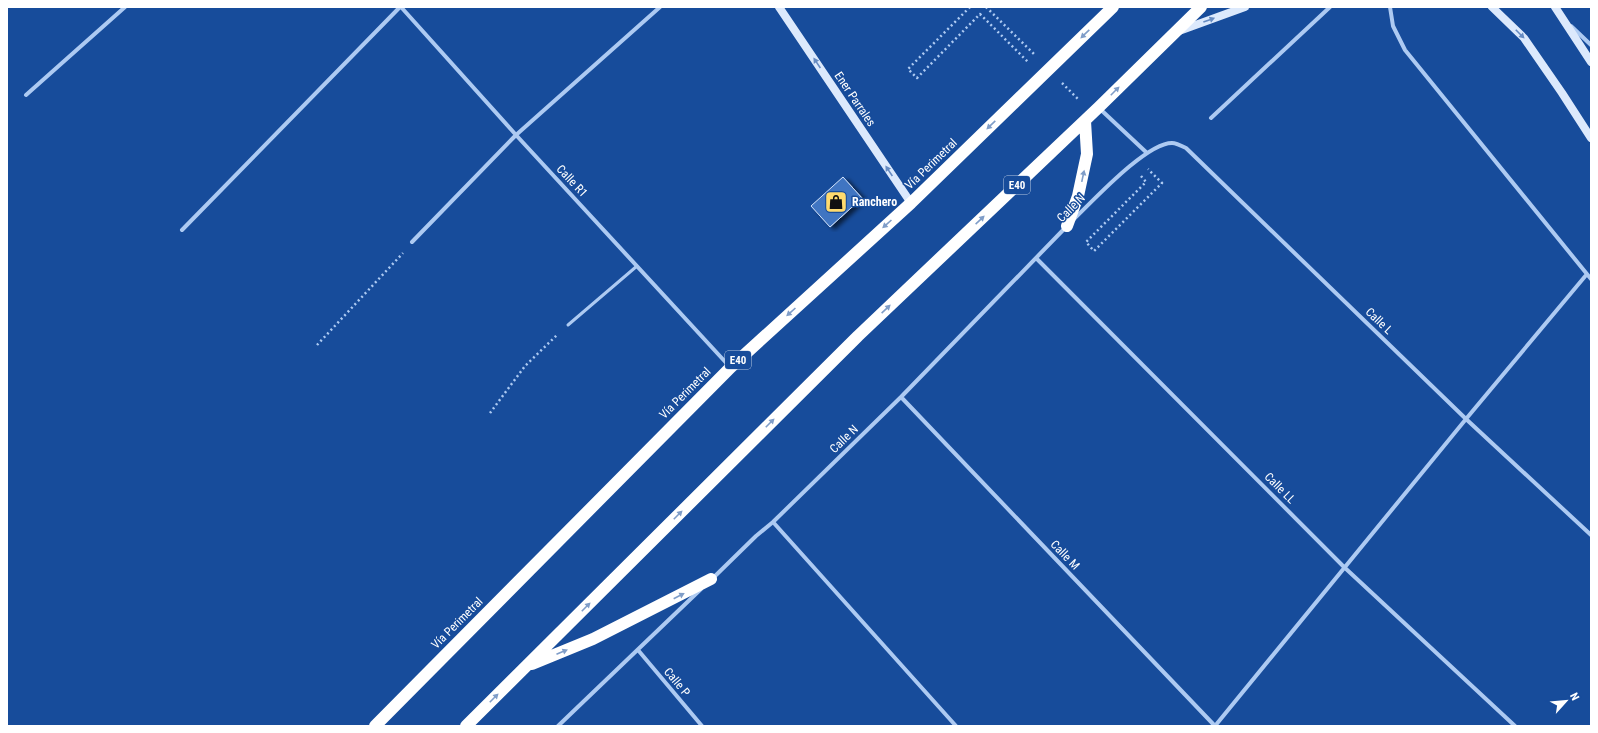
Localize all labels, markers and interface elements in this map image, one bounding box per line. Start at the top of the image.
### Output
one-way arrow [1204,17,1216,23]
one-way arrow [1080,29,1090,39]
one-way arrow [1515,29,1525,39]
one-way arrow [813,57,820,69]
street label: Ener Parrales [832,69,878,129]
one-way arrow [1110,86,1120,96]
one-way arrow [986,120,996,130]
street label: Vía Perimetral [902,136,960,192]
street label: Calle R1 [554,162,590,200]
one-way arrow [885,166,893,176]
one-way arrow [1080,169,1086,182]
road number: E40 [1004,176,1030,194]
shop icon: Ranchero [823,189,849,215]
street label: Calle N [1054,191,1088,225]
place label: Ranchero [852,195,897,209]
one-way arrow [975,215,986,224]
one-way arrow [882,220,893,229]
one-way arrow [881,304,891,314]
street label: Calle L [1363,305,1396,337]
one-way arrow [786,307,796,316]
road number: E40 [725,351,751,369]
street label: Vía Perimetral [656,364,714,422]
one-way arrow [765,418,775,428]
street label: Calle N [827,422,861,456]
street label: Calle LL [1262,470,1299,507]
one-way arrow [673,510,683,520]
street label: Calle M [1048,537,1082,573]
one-way arrow [673,592,685,599]
street label: Vía Perimetral [428,594,486,652]
one-way arrow [581,602,591,612]
one-way arrow [556,648,568,654]
street label: Calle P [661,665,693,699]
north arrow [1546,681,1586,721]
text: N [1567,691,1582,703]
one-way arrow [489,694,499,703]

